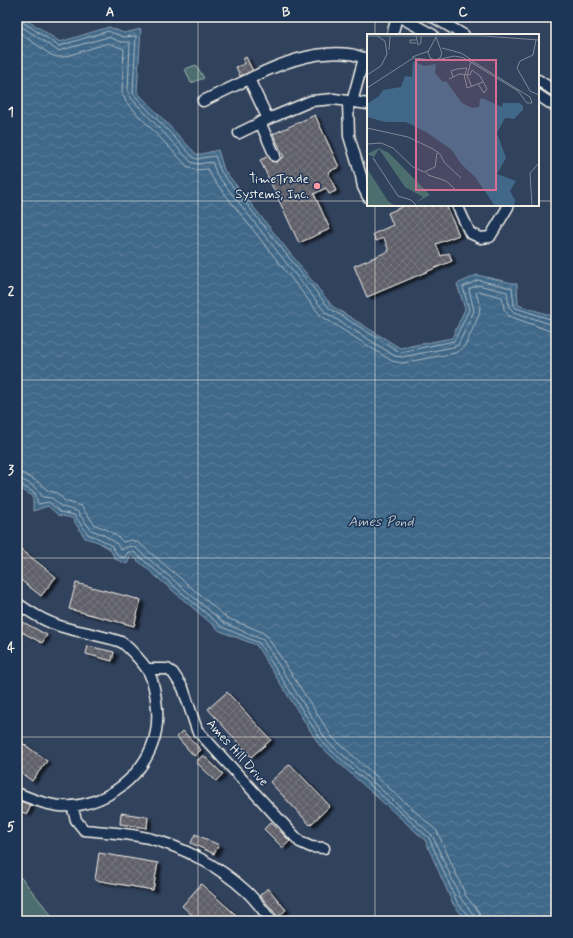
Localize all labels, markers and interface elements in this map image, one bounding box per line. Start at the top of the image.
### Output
text: A [106,4,114,21]
text: B [282,4,291,21]
text: C [458,4,468,21]
inset map [367,34,539,206]
text: 1 [8,104,14,121]
place label: TimeTrade Systems, Inc. [235,171,309,203]
marker: TimeTrade Systems, Inc. [312,181,322,191]
text: 2 [8,283,15,300]
text: 3 [8,462,14,479]
water label: Ames Pond [348,513,415,531]
text: 4 [7,640,15,657]
street label: Ames Hill Drive [202,716,272,790]
text: 5 [7,819,15,836]

